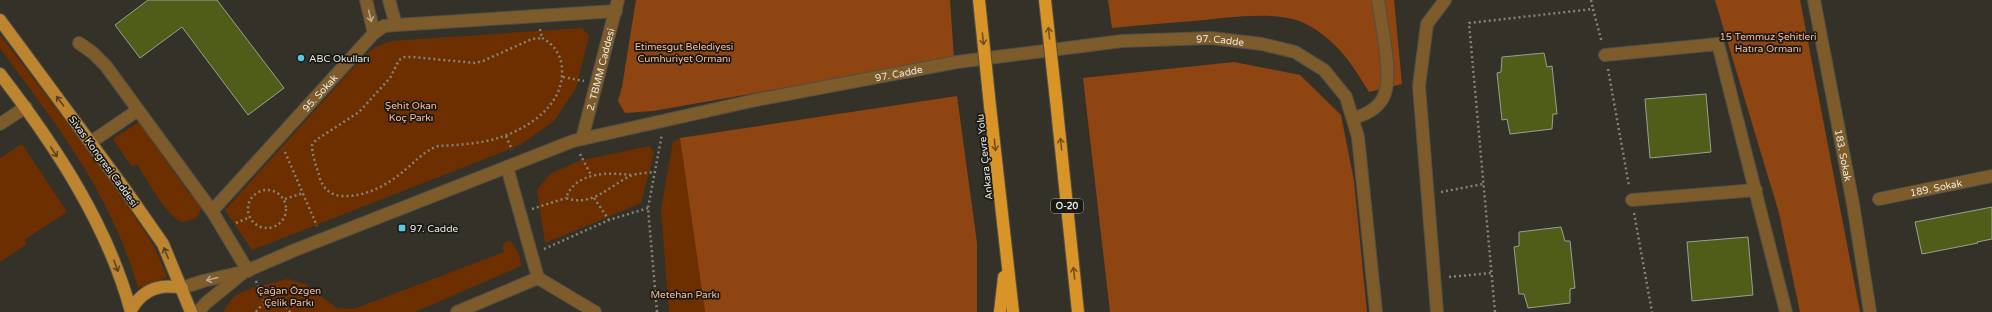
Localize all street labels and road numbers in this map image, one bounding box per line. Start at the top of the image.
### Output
street label: 2. TBMM Caddesi [585,27,617,112]
street label: 97. Cadde [1196,33,1245,49]
street label: 97. Cadde [874,64,924,84]
street label: 95. Sokak [300,72,341,115]
street label: Ankara Çevre Yolu [975,113,995,201]
street label: Sivas Kongresi Caddesi [66,114,140,209]
street label: 183. Sokak [1832,128,1854,183]
street label: 189. Sokak [1909,177,1964,200]
road number: O-20 [1051,199,1083,213]

